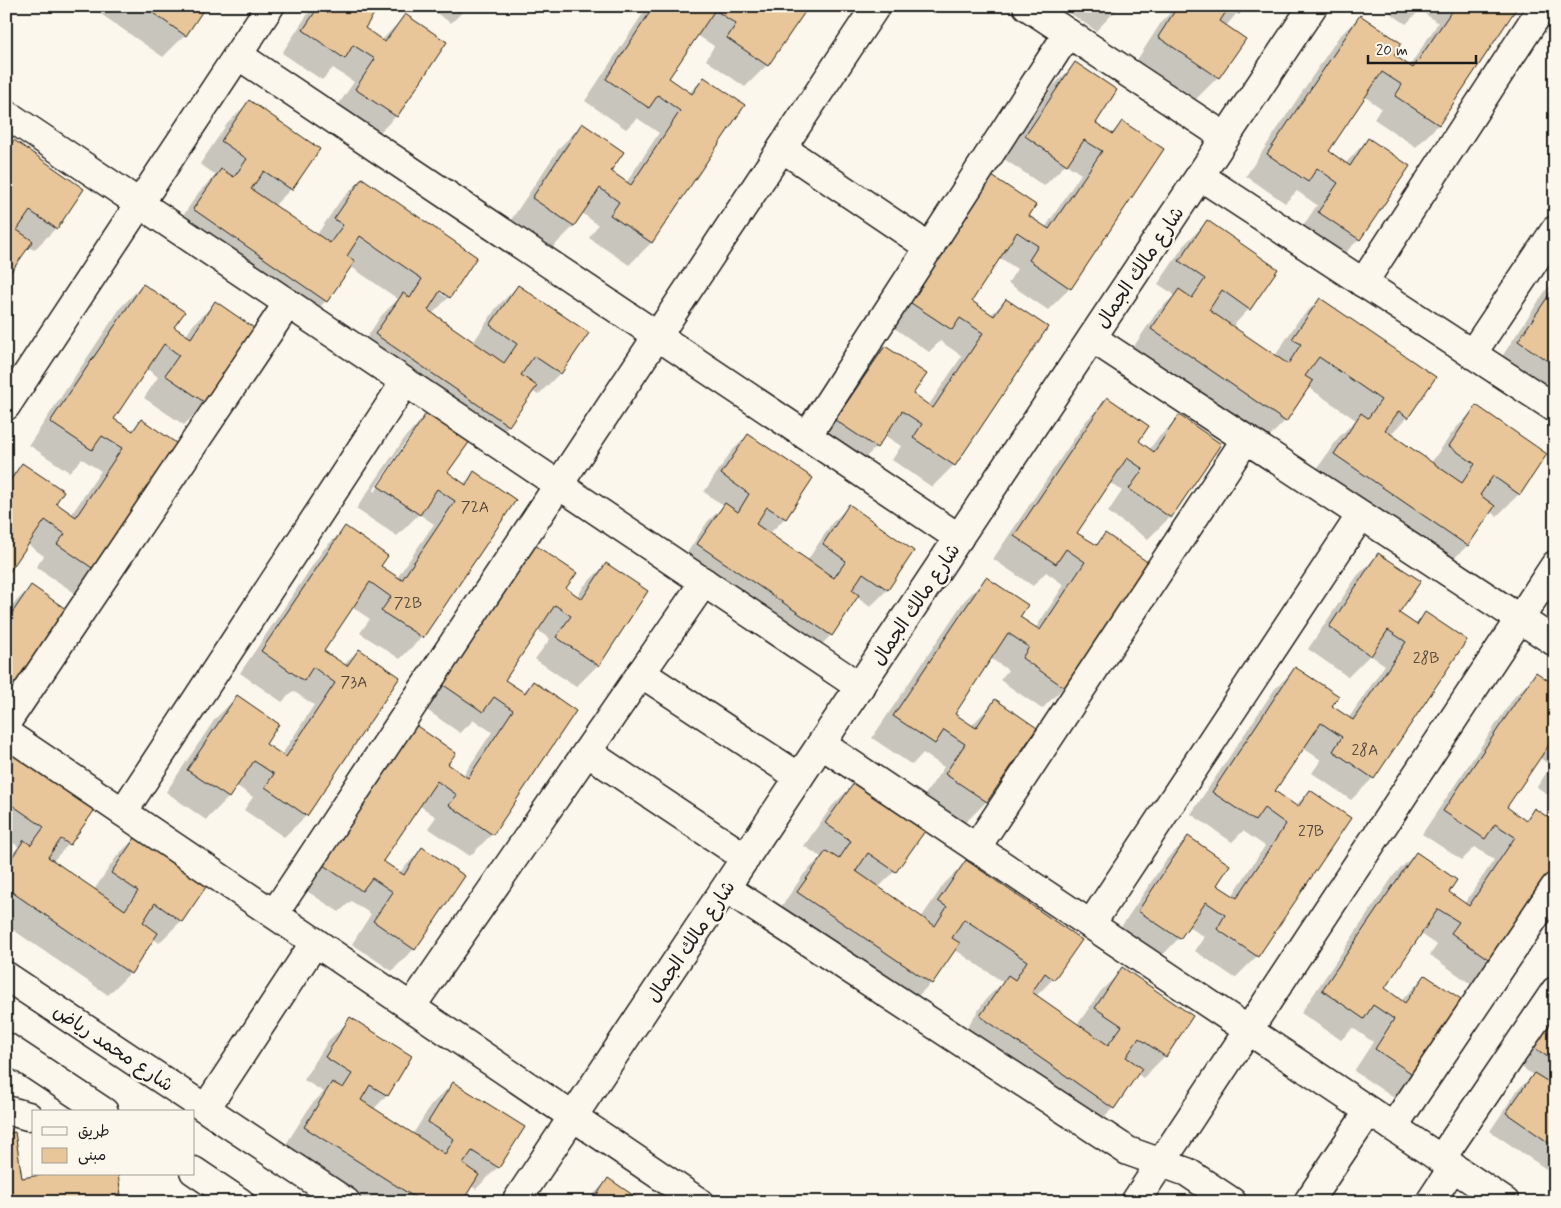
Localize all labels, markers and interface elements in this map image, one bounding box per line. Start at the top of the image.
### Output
scale bar [1368,32,1476,64]
text: 20 m [1376,41,1408,61]
street label: شارع مالك الجمال [1090,202,1190,334]
house number: 72A [461,497,489,518]
street label: شارع مالك الجمال [866,539,966,671]
house number: 72B [394,593,422,614]
house number: 28B [1413,648,1439,669]
house number: 73A [341,672,367,693]
house number: 28A [1351,740,1379,761]
house number: 27B [1298,821,1324,842]
street label: شارع مالك الجمال [641,876,741,1008]
street label: شارع محمد رياض [48,999,178,1098]
legend [32,1110,195,1176]
text: طريق [78,1122,110,1142]
text: مبنى [78,1146,106,1166]

